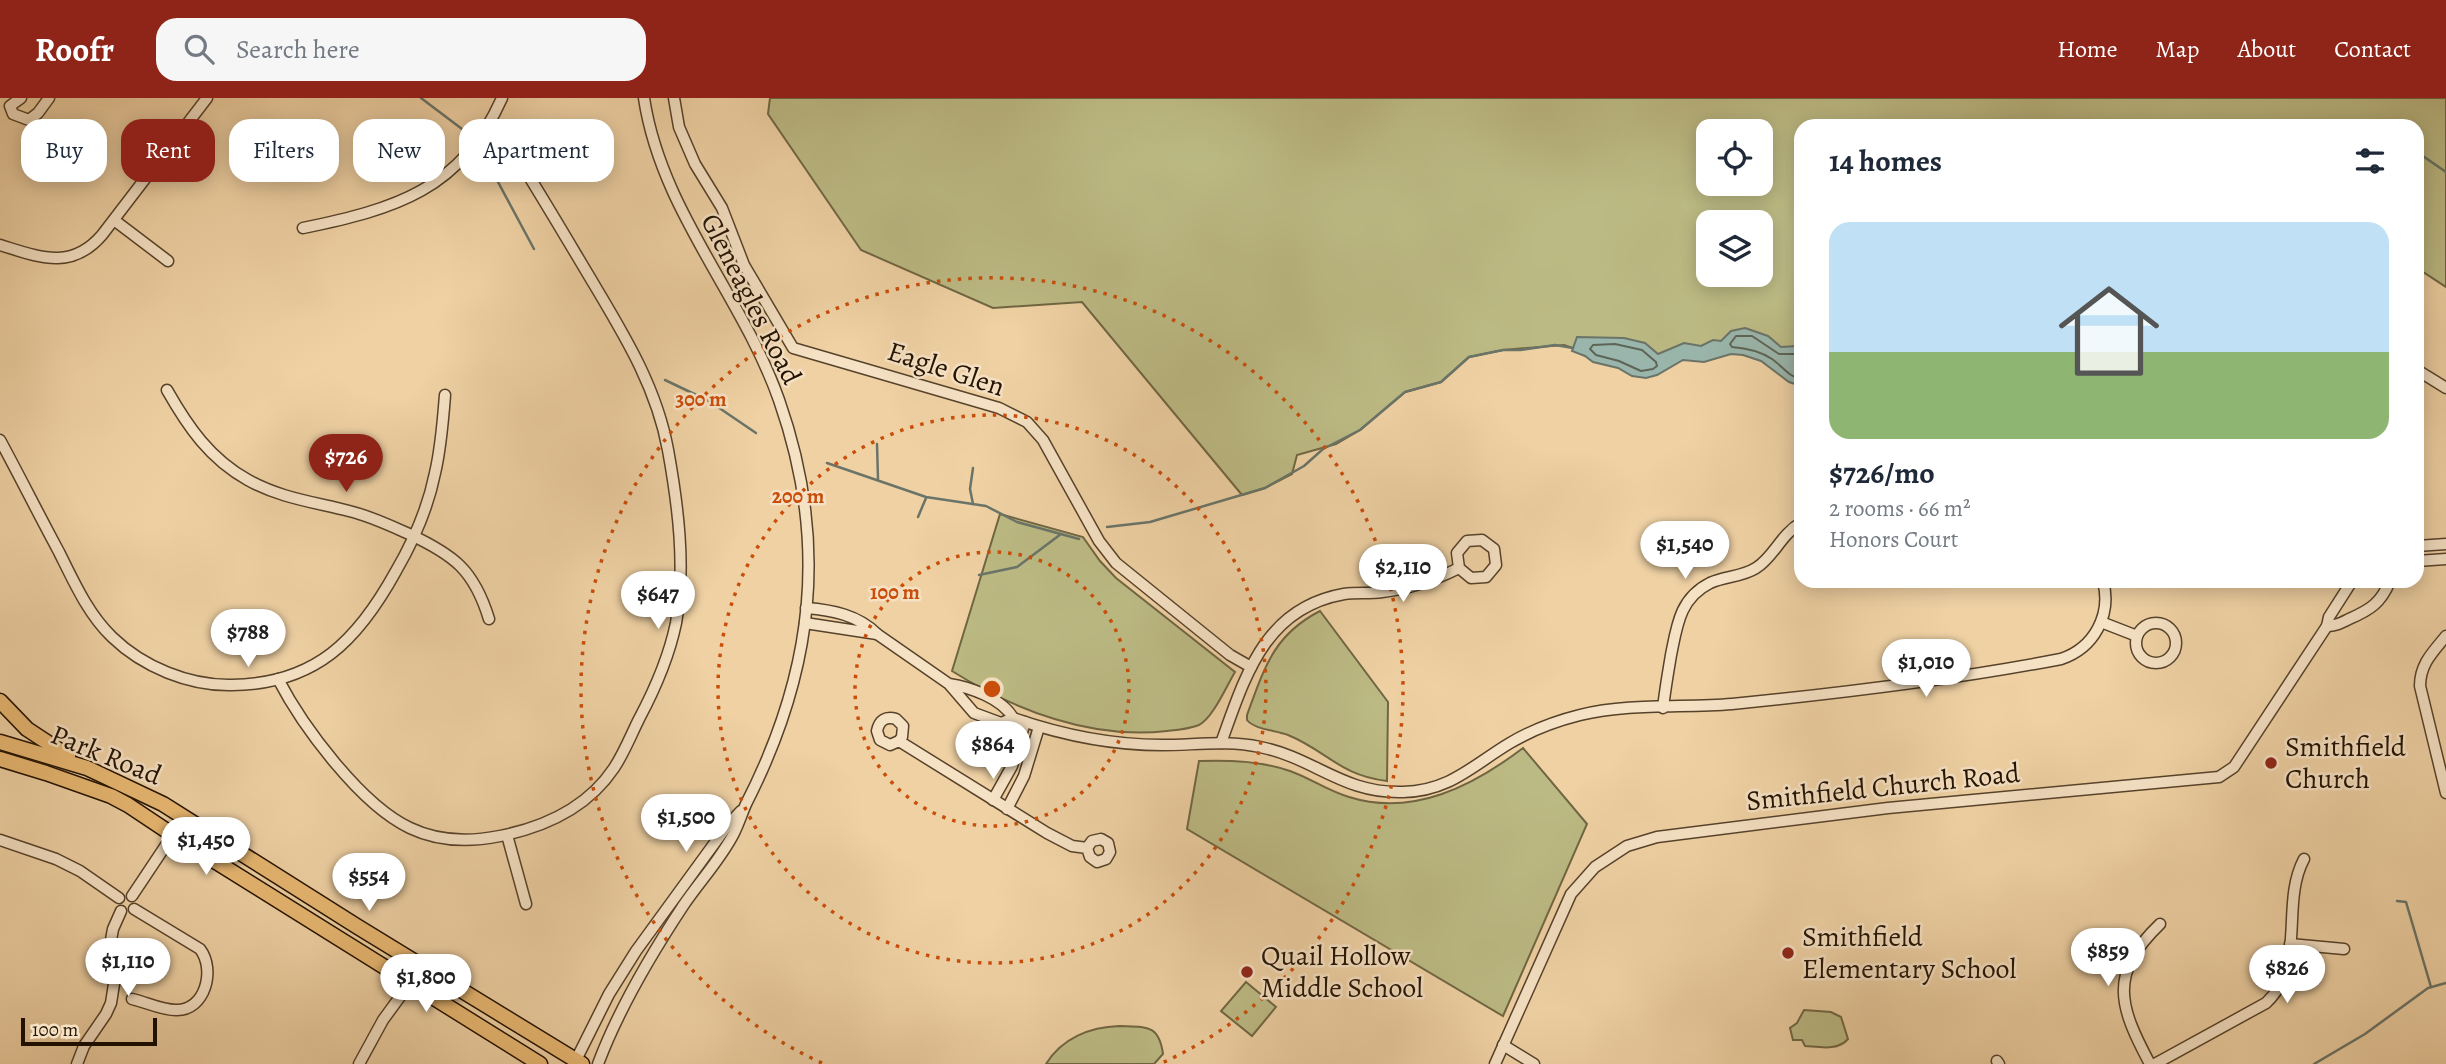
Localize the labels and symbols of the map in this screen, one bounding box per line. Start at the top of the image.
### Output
street label: Gleneagles Road [692,207,811,392]
street label: Eagle Glen [883,332,1009,406]
text: 300 m [675,385,727,413]
pin: $726 [305,434,387,494]
text: 200 m [772,482,825,510]
pin: $1,540 [1628,522,1742,581]
pin: $2,110 [1346,545,1460,604]
pin: $647 [617,572,699,631]
text: 100 m [870,578,920,606]
pin: $788 [207,610,289,669]
pin: $1,010 [1869,640,1983,699]
centre of rings [980,677,1004,701]
street label: Park Road [45,716,168,795]
pin: $864 [952,722,1034,781]
place label: Smithfield Church [2285,728,2407,798]
street label: Smithfield Church Road [1744,754,2023,820]
marker: Smithfield Church [2263,755,2279,771]
pin: $1,500 [629,794,743,854]
pin: $1,450 [149,818,263,877]
pin: $554 [328,854,410,913]
place label: Smithfield Elementary School [1802,918,2017,988]
pin: $859 [2067,928,2149,988]
place label: Quail Hollow Middle School [1261,937,1423,1007]
pin: $1,110 [71,939,185,998]
marker: Smithfield Elementary School [1780,945,1796,961]
pin: $826 [2246,946,2328,1005]
pin: $1,800 [369,954,483,1014]
marker: Quail Hollow Middle School [1239,964,1255,980]
scale bar [21,1015,158,1047]

